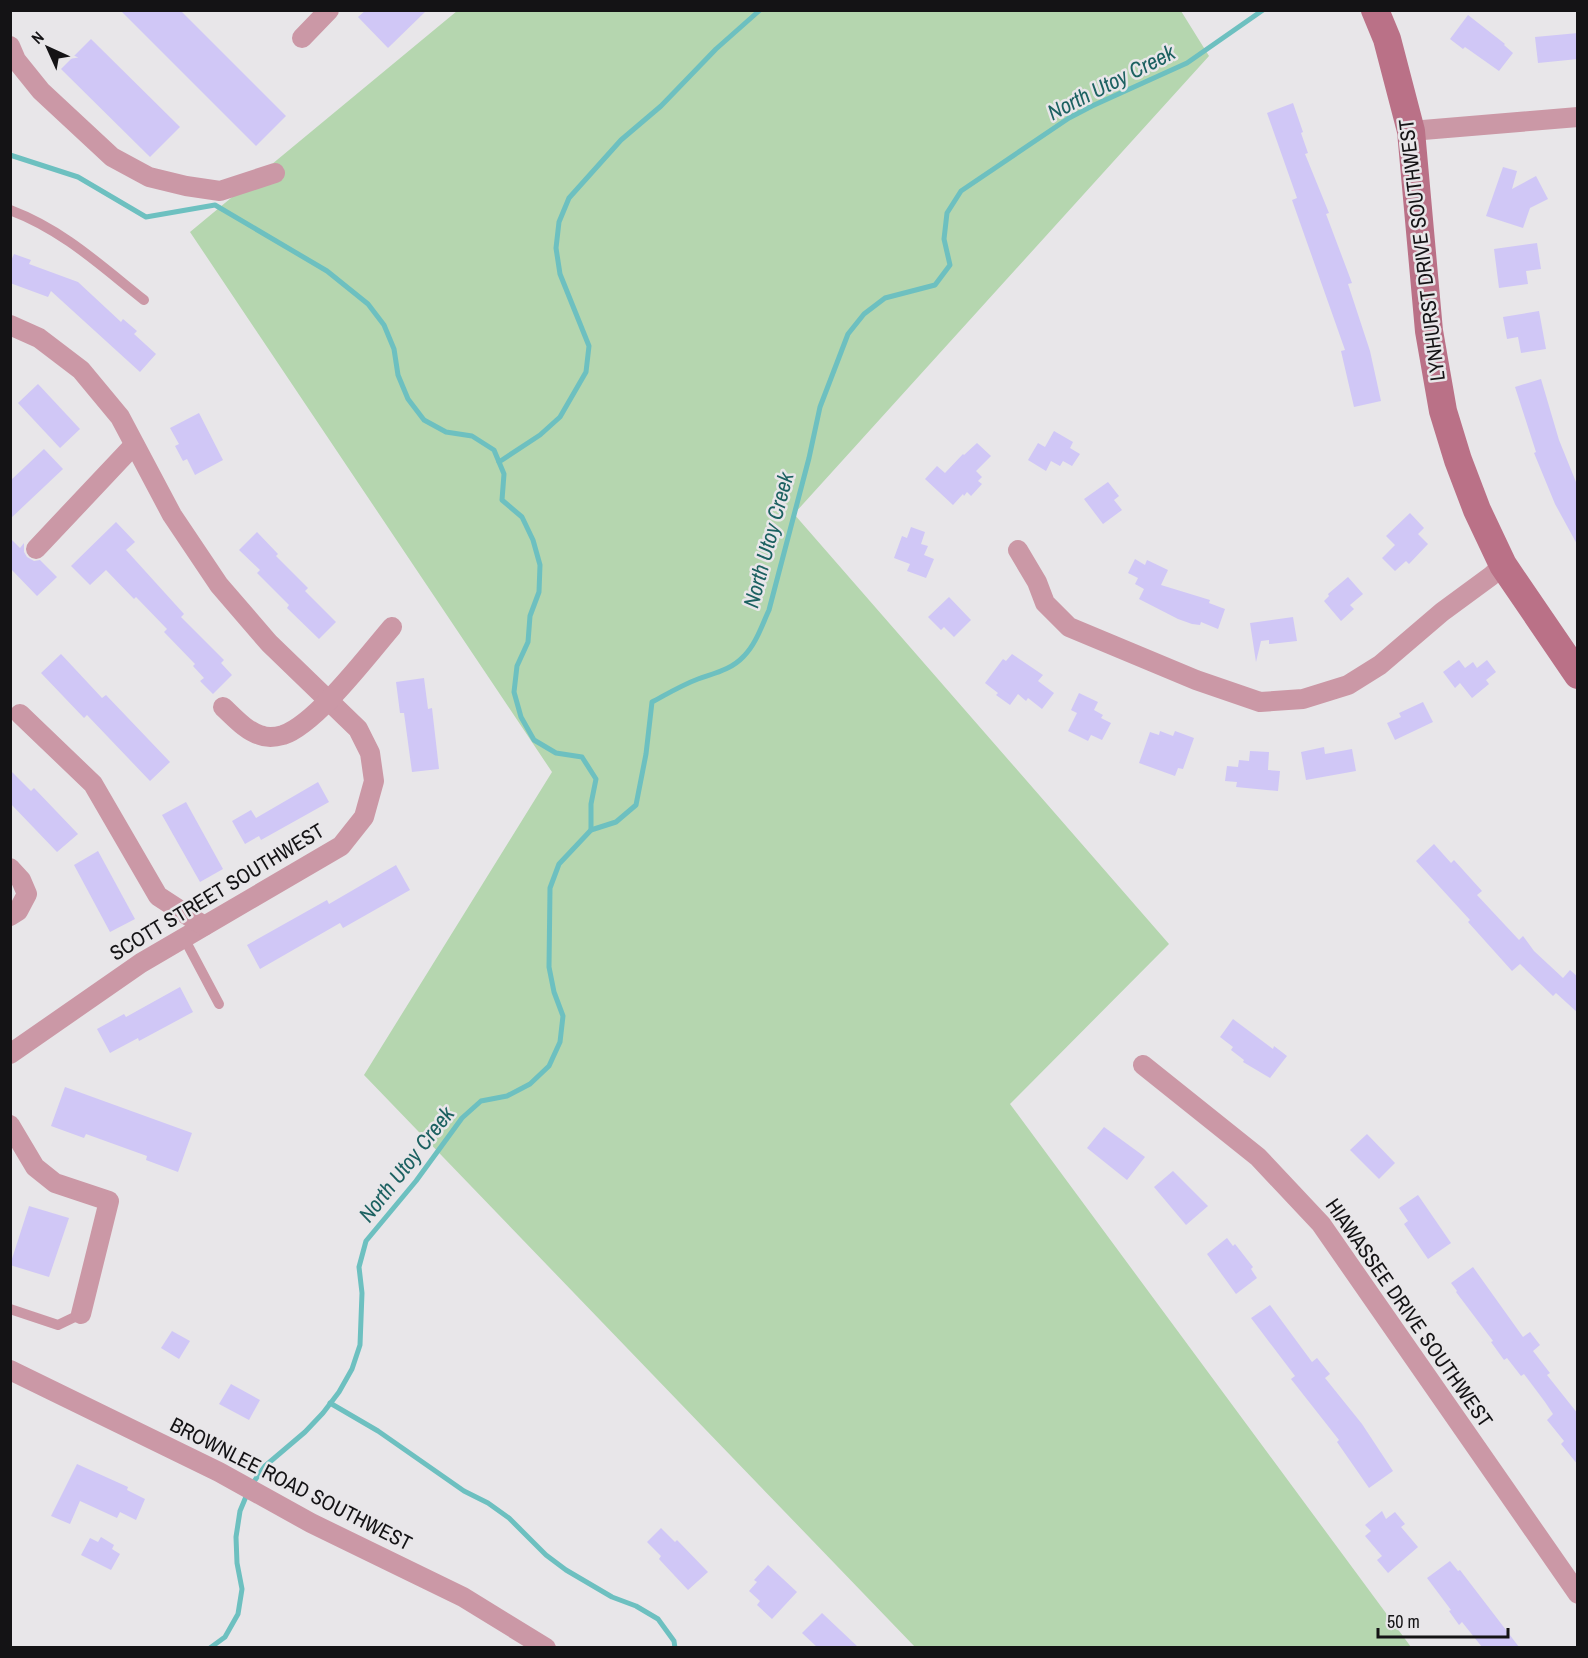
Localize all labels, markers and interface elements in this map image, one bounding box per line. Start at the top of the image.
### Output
north arrow [18,18,78,78]
text: N [26,26,49,49]
water label: North Utoy Creek [1042,37,1181,127]
street label: LYNHURST DRIVE SOUTHWEST [1391,117,1452,383]
water label: North Utoy Creek [735,468,801,611]
street label: SCOTT STREET SOUTHWEST [104,816,330,967]
water label: North Utoy Creek [351,1099,461,1228]
street label: HIAWASSEE DRIVE SOUTHWEST [1319,1192,1500,1433]
street label: BROWNLEE ROAD SOUTHWEST [165,1410,418,1558]
scale bar [1378,1601,1508,1639]
text: 50 m [1387,1609,1420,1634]

